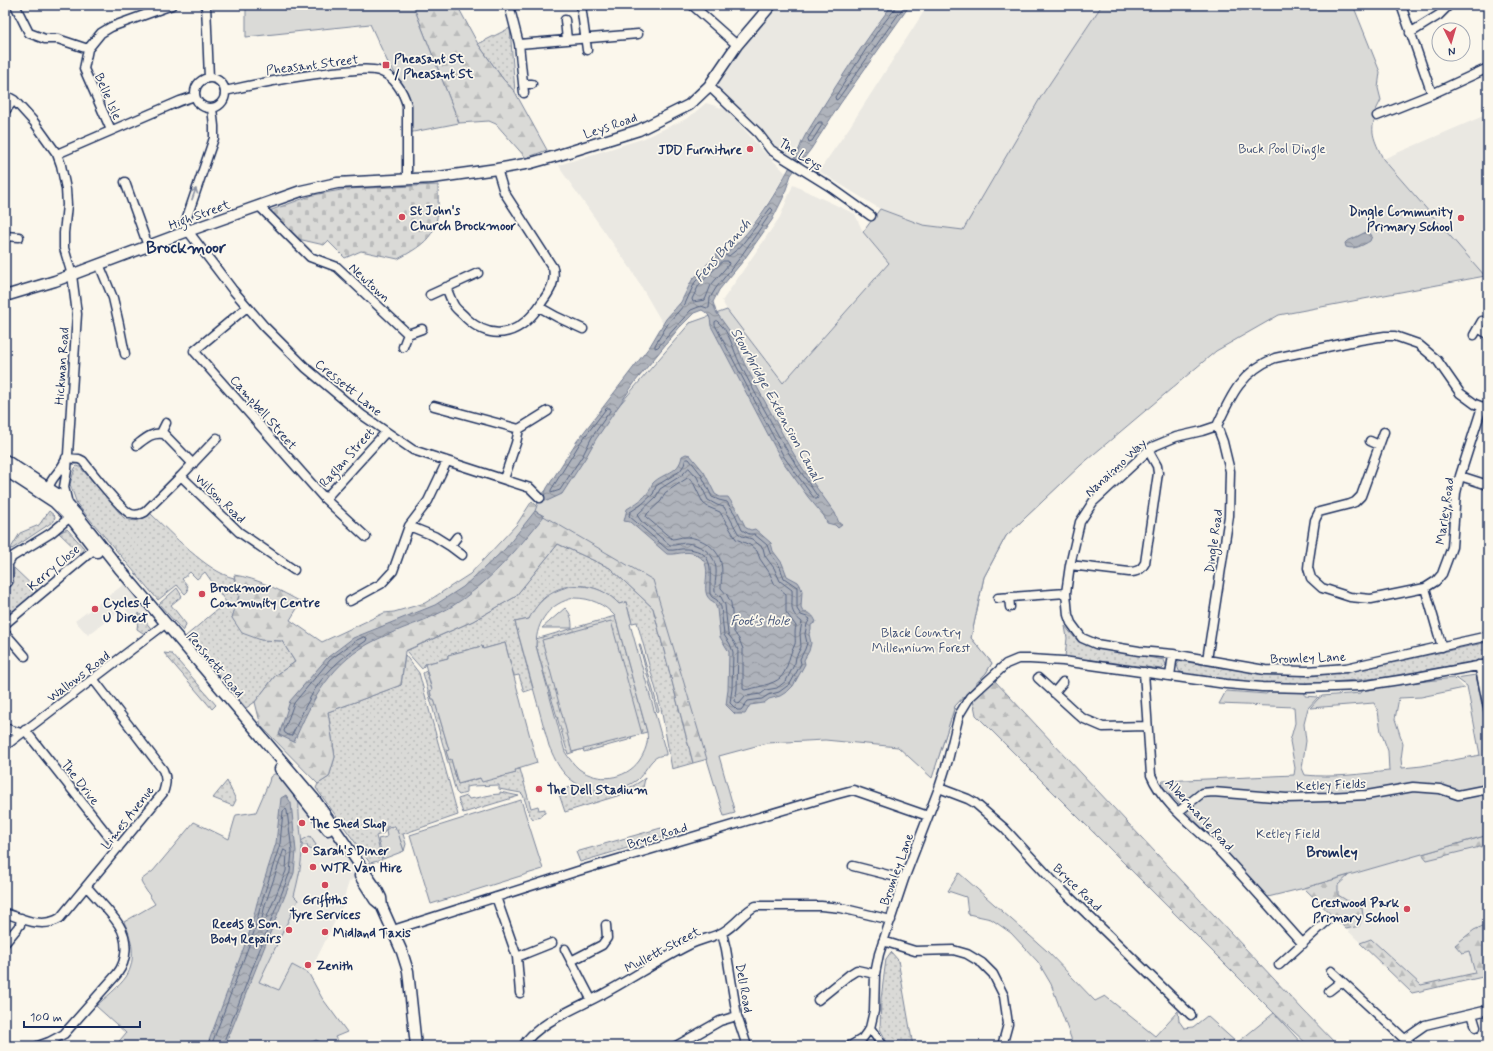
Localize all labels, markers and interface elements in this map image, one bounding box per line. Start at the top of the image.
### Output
north arrow [1431,22,1471,62]
text: N [1448,44,1456,58]
street label: Pheasant Street [265,51,359,80]
place label: Pheasant St / Pheasant St [394,51,474,83]
marker: Pheasant St / Pheasant St [381,60,391,70]
street label: Belle Isle [90,71,125,123]
street label: Leys Road [581,109,640,144]
street label: The Leys [775,135,825,176]
park label: Buck Pool Dingle [1238,141,1326,160]
place label: JDD Furniture [658,142,743,159]
marker: JDD Furniture [745,144,755,154]
one-way arrow [191,188,198,201]
street label: High Street [166,196,234,236]
place label: St John's Church Brockmoor [410,203,516,235]
place label: Dingle Community Primary School [1349,204,1453,236]
marker: St John's Church Brockmoor [397,212,407,222]
marker: Dingle Community Primary School [1456,213,1466,223]
water label: Fens Branch [690,215,755,286]
district label: Brockmoor [146,237,226,259]
street label: Newtown [345,260,393,306]
water label: Stourbridge Extension Canal [726,325,827,486]
street label: Hickman Road [51,327,74,406]
street label: Cressett Lane [311,356,385,421]
street label: Campbell Street [226,372,300,454]
street label: Raglan Street [316,425,380,493]
street label: Nanaimo Way [1082,435,1151,501]
street label: Wilson Road [191,471,249,528]
street label: Marley Road [1432,476,1459,546]
street label: Dingle Road [1202,508,1228,574]
street label: Kerry Close [24,541,84,595]
place label: Brockmoor Community Centre [210,580,320,612]
marker: Brockmoor Community Centre [197,589,207,599]
place label: Cycles 4 U Direct [103,595,151,627]
marker: Cycles 4 U Direct [90,604,100,614]
water label: Foot's Hole [730,612,790,630]
park label: Black Country Millennium Forest [872,625,970,657]
street label: Pensnett Road [182,628,247,701]
street label: Wallows Road [44,648,114,706]
street label: Bromley Lane [1270,649,1346,668]
street label: The Drive [57,757,103,809]
street label: Albermarle Road [1161,775,1237,855]
street label: Ketley Fields [1296,776,1366,795]
place label: The Dell Stadium [547,782,648,799]
street label: Limes Avenue [98,783,158,853]
marker: The Dell Stadium [534,784,544,794]
place label: The Shed Shop [310,816,387,833]
marker: The Shed Shop [297,818,307,828]
street label: Bryce Road [625,819,690,854]
park label: Ketley Field [1256,826,1320,843]
street label: Bromley Lane [876,831,918,908]
place label: Sarah's Diner [313,843,390,860]
district label: Bromley [1306,843,1358,863]
marker: Sarah's Diner [300,845,310,855]
place label: WTR Van Hire [320,860,402,877]
street label: Bryce Road [1049,860,1105,916]
marker: WTR Van Hire [308,862,318,872]
marker: Griffiths Tyre Services [320,880,330,890]
place label: Griffiths Tyre Services [289,892,361,924]
place label: Crestwood Park Primary School [1311,895,1400,927]
marker: Crestwood Park Primary School [1402,904,1412,914]
place label: Reeds & Son. Body Repairs [211,916,281,948]
street label: Mullett Street [622,923,704,977]
marker: Reeds & Son. Body Repairs [284,925,294,935]
place label: Midland Taxis [333,925,411,942]
marker: Midland Taxis [320,927,330,937]
place label: Zenith [316,958,353,975]
marker: Zenith [303,960,313,970]
street label: Dell Road [731,962,756,1014]
scale bar [24,1003,140,1029]
text: 100 m [30,1010,62,1026]

